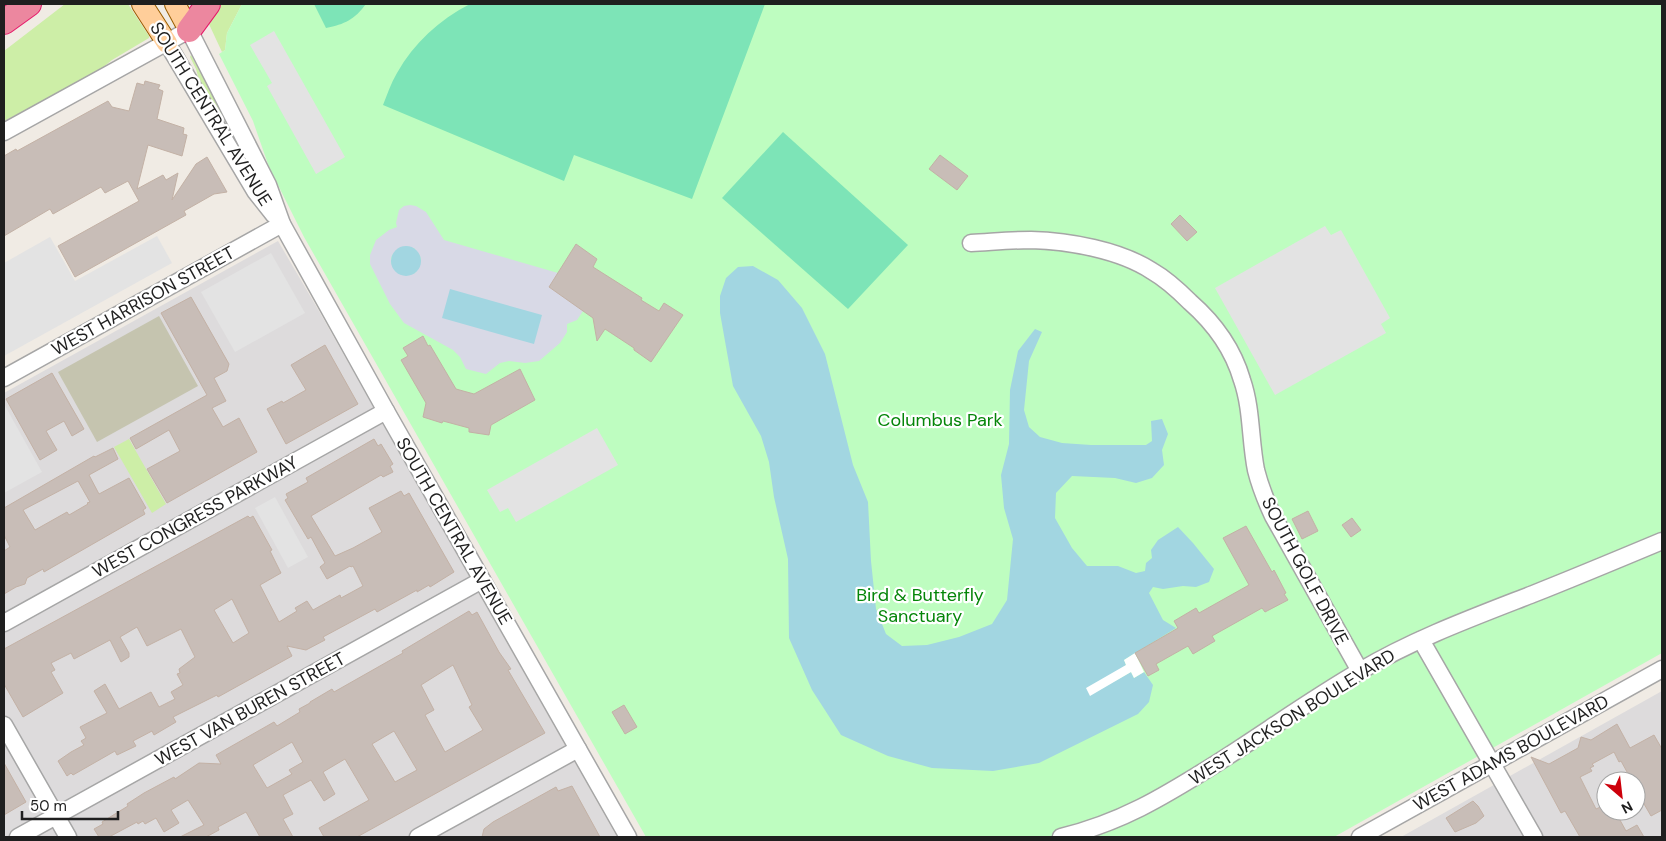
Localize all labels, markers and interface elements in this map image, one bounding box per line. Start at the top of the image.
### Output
street label: SOUTH CENTRAL AVENUE [144,17,278,211]
street label: WEST HARRISON STREET [47,241,239,361]
park label: Columbus Park [878,408,1002,432]
street label: SOUTH CENTRAL AVENUE [390,433,518,629]
street label: WEST CONGRESS PARKWAY [88,450,302,584]
street label: SOUTH GOLF DRIVE [1256,493,1354,649]
park label: Bird & Butterfly Sanctuary [856,583,984,628]
street label: WEST JACKSON BOULEVARD [1184,644,1400,790]
street label: WEST VAN BUREN STREET [151,647,349,771]
street label: WEST ADAMS BOULEVARD [1409,689,1613,817]
north arrow [1596,771,1646,821]
scale bar [22,788,119,820]
text: 50 m [30,796,67,816]
text: N [1618,797,1636,818]

